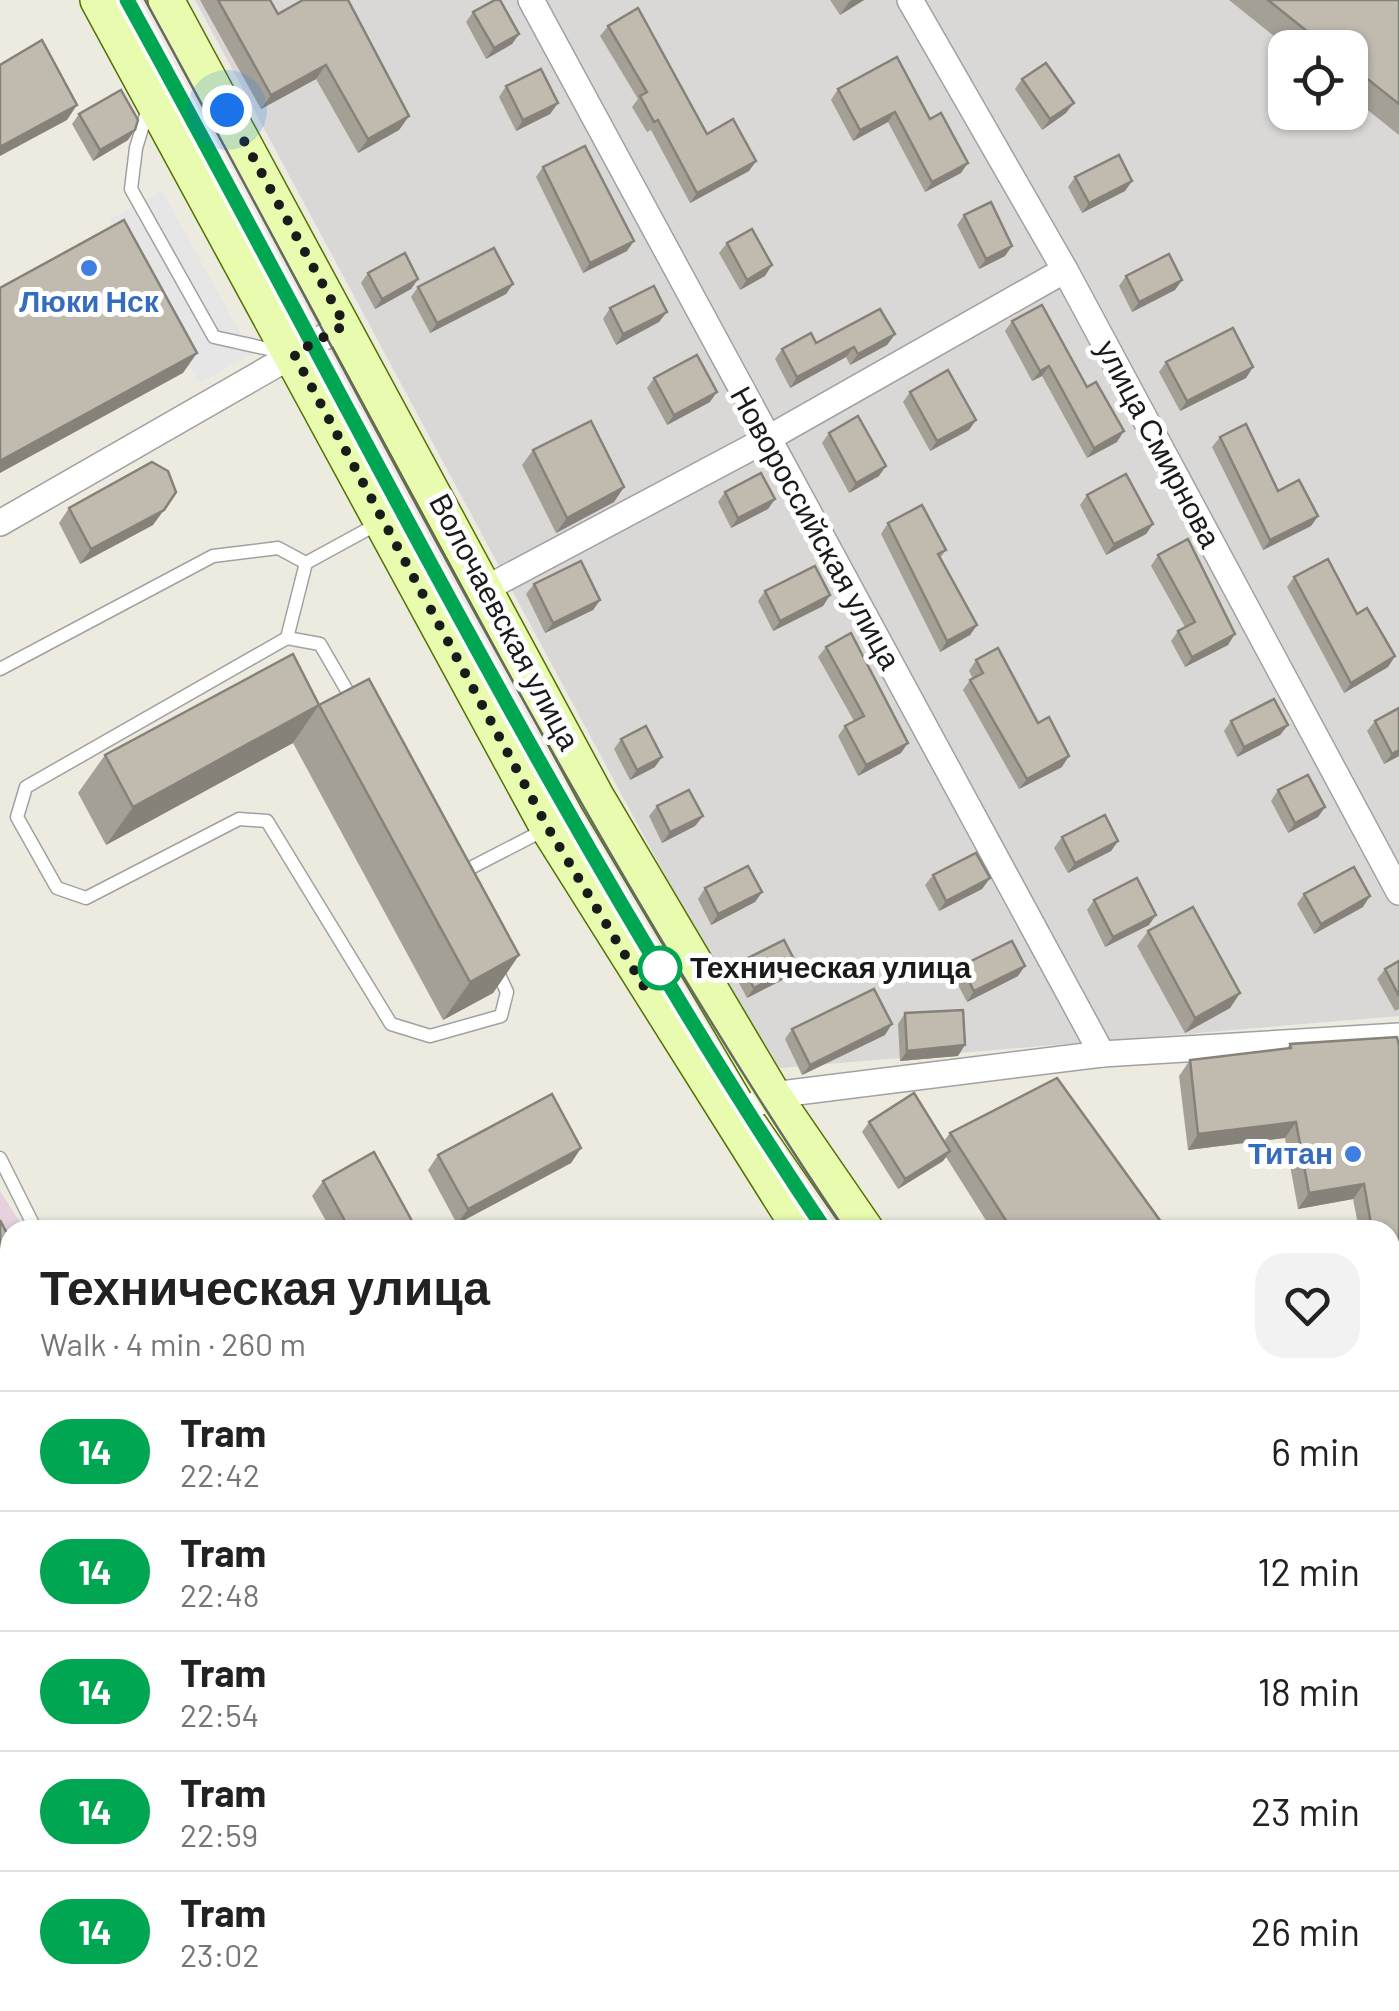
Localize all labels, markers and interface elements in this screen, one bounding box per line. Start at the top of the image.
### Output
map controls [1268,30,1368,130]
button: locate [1268,30,1368,130]
your location [202,85,252,135]
marker: Люки Нск [78,257,100,279]
place label: Люки Нск [19,282,160,318]
street label: улица Смирнова [1090,333,1230,553]
street label: Новороссийская улица [724,379,910,675]
street label: Волочаевская улица [423,487,589,755]
marker: Техническая улица [639,947,681,989]
place label: Техническая улица [690,948,972,984]
place label: Титан [1248,1134,1333,1170]
marker: Титан [1342,1143,1364,1165]
button: heart [1255,1253,1360,1358]
text: Техническая улица [40,1257,490,1315]
text: Walk · 4 min · 260 m [40,1324,306,1362]
text: Tram [180,1409,266,1455]
text: 6 min [1271,1428,1360,1474]
text: 14 [78,1430,112,1472]
text: 22:42 [180,1455,260,1493]
text: Tram [180,1529,266,1575]
text: 12 min [1257,1548,1360,1594]
text: 14 [78,1550,112,1592]
text: 22:48 [180,1575,259,1613]
text: Tram [180,1649,266,1695]
text: 18 min [1258,1668,1360,1714]
text: 14 [78,1670,112,1712]
text: 22:54 [180,1695,259,1733]
text: Tram [180,1769,266,1815]
text: 23 min [1251,1788,1360,1834]
text: 14 [78,1790,112,1832]
text: 22:59 [180,1815,258,1853]
text: Tram [180,1889,266,1935]
text: 26 min [1251,1908,1360,1954]
text: 14 [78,1910,112,1952]
text: 23:02 [180,1935,260,1973]

